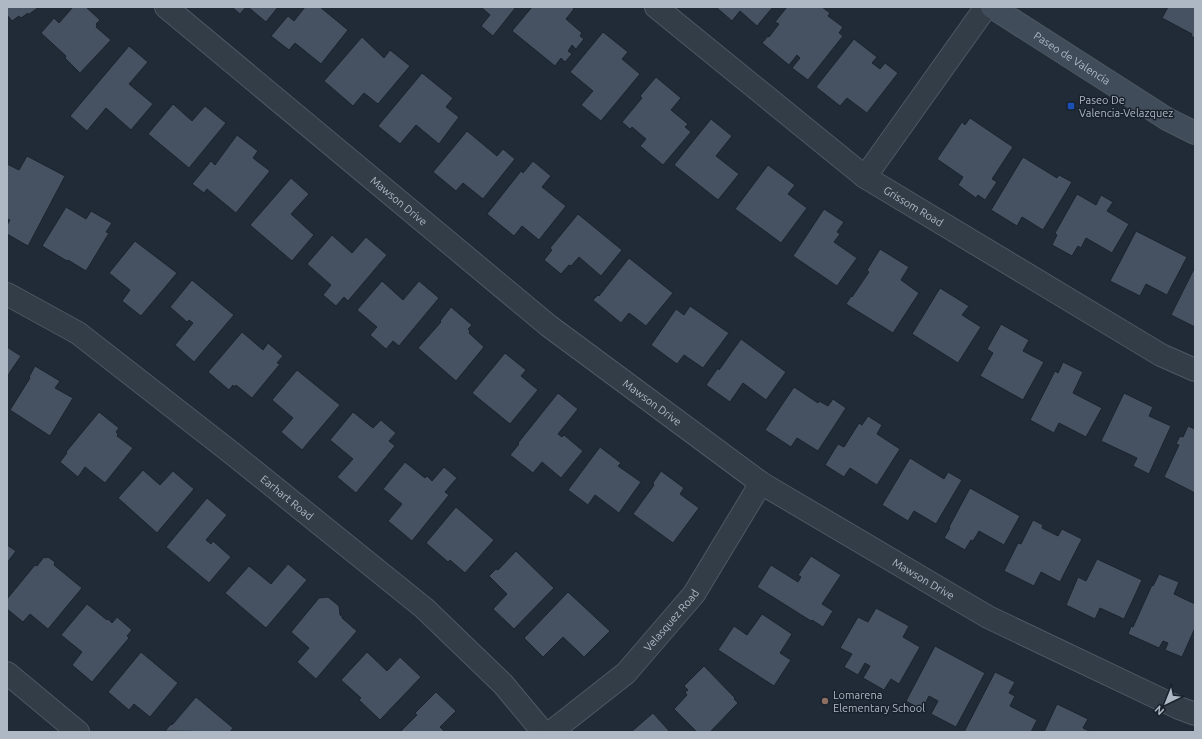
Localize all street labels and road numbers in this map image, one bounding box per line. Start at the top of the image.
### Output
street label: Paseo de Valencia [1032,29,1112,87]
street label: Mawson Drive [368,174,429,228]
street label: Grissom Road [881,184,946,229]
street label: Mawson Drive [621,377,684,428]
street label: Earhart Road [258,473,316,522]
street label: Mawson Drive [890,556,957,602]
street label: Velasquez Road [641,587,701,654]

